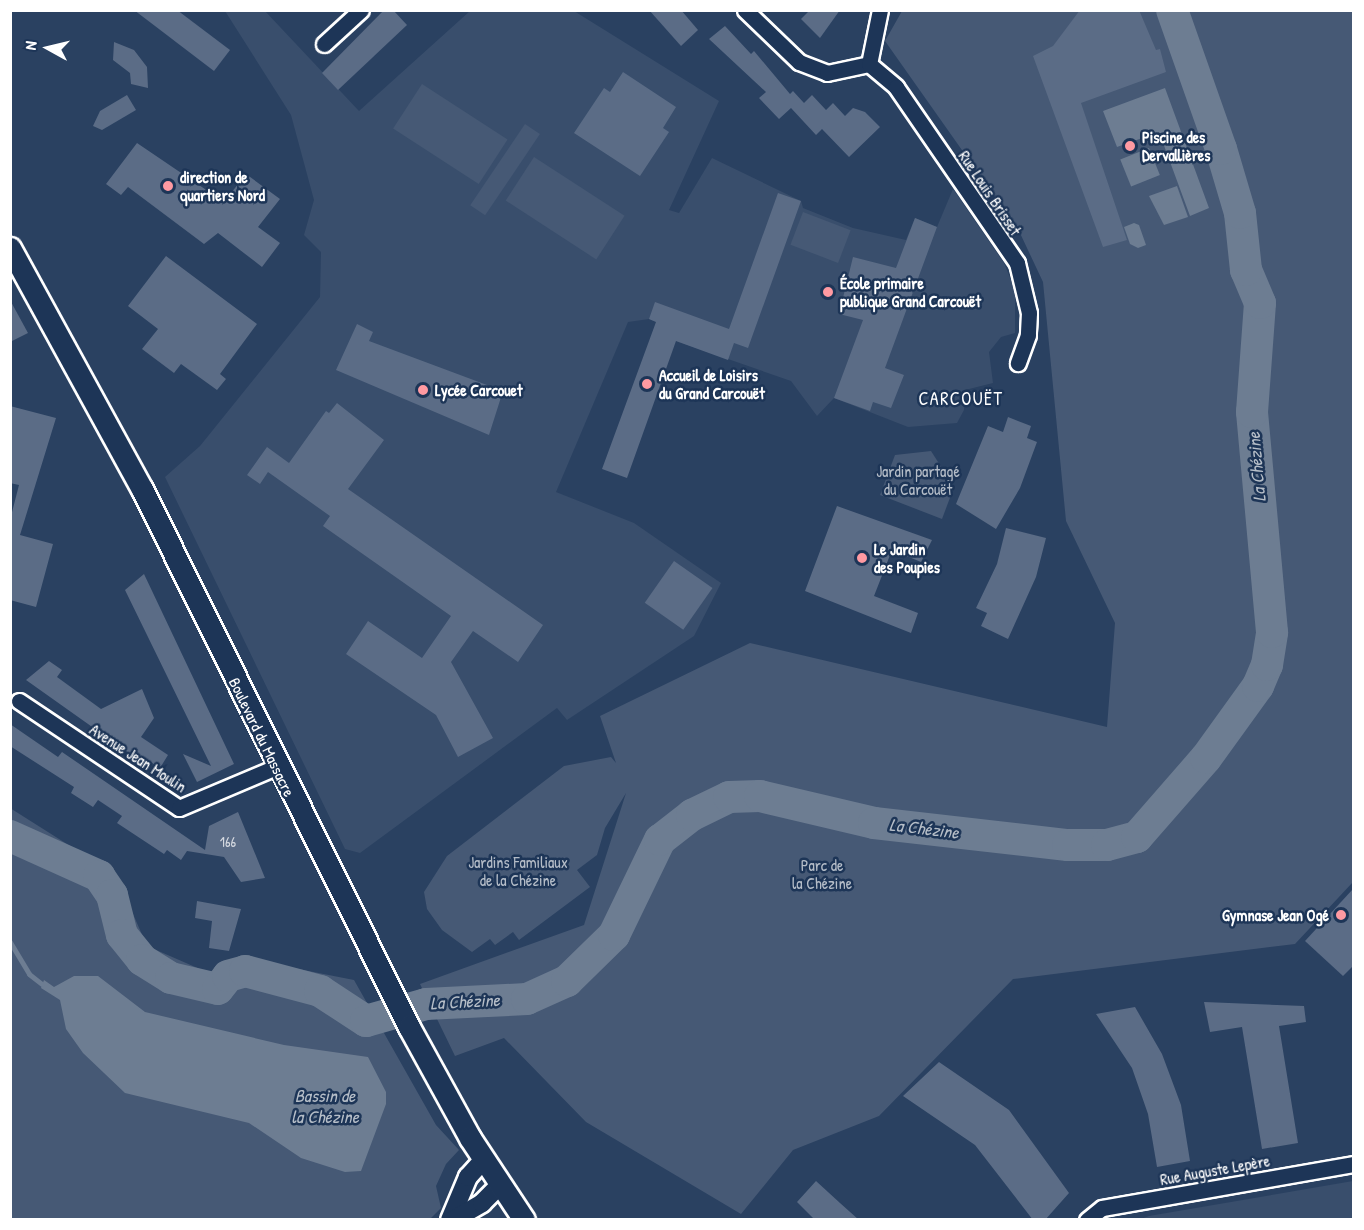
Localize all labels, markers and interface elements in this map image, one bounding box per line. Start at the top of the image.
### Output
north arrow [18,18,78,78]
text: N [19,40,42,51]
place label: Piscine des Dervallières [1142,127,1210,165]
marker: Piscine des Dervallières [1123,139,1137,153]
street label: Rue Louis Brisset [955,147,1025,239]
place label: direction de quartiers Nord [180,167,265,205]
marker: direction de quartiers Nord [161,179,175,193]
place label: École primaire publique Grand Carcouët [840,273,981,311]
marker: École primaire publique Grand Carcouët [821,285,835,299]
place label: Accueil de Loisirs du Grand Carcouët [659,365,765,403]
marker: Accueil de Loisirs du Grand Carcouët [640,377,654,391]
place label: Lycée Carcouet [435,380,522,400]
marker: Lycée Carcouet [416,383,430,397]
district label: CARCOUËT [919,388,1003,410]
water label: La Chézine [1243,431,1271,503]
park label: Jardin partagé du Carcouët [876,461,960,499]
place label: Le Jardin des Poupies [874,539,940,577]
marker: Le Jardin des Poupies [855,551,869,565]
street label: Boulevard du Massacre [225,674,299,800]
street label: Avenue Jean Moulin [86,720,190,796]
water label: La Chézine [888,814,960,844]
house number: 166 [220,834,236,850]
park label: Jardins Familiaux de la Chézine [468,852,568,890]
park label: Parc de la Chézine [792,855,852,893]
place label: Gymnase Jean Ogé [1222,905,1329,925]
marker: Gymnase Jean Ogé [1334,908,1348,922]
water label: La Chézine [430,989,500,1015]
water label: Bassin de la Chézine [291,1086,359,1128]
street label: Rue Auguste Lepère [1159,1151,1271,1189]

